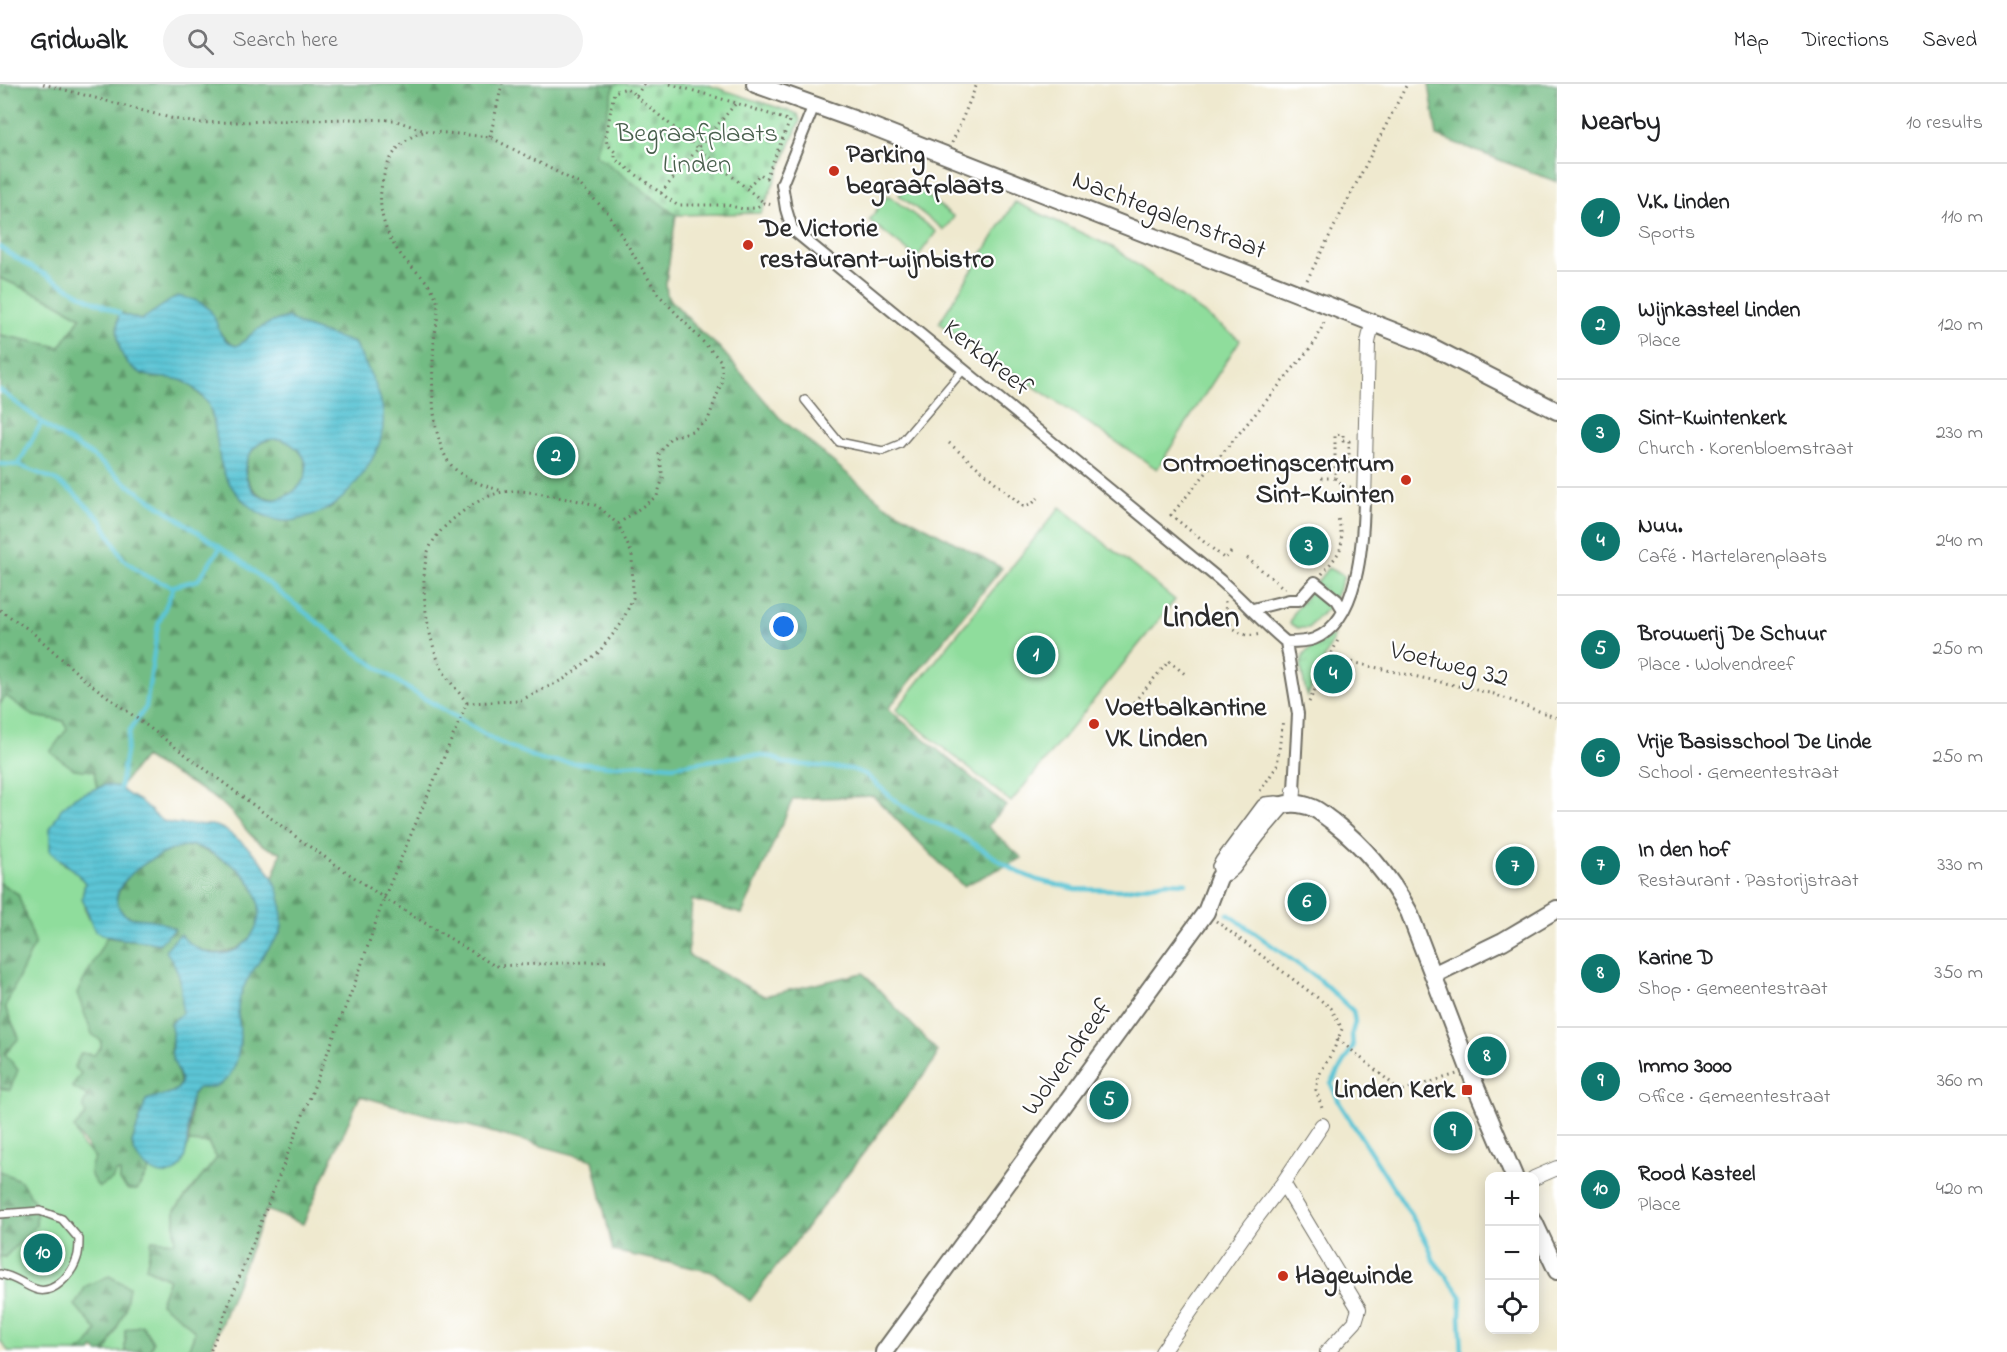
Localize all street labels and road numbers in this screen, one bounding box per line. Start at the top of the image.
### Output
street label: Nachtegalenstraat [1066,161,1272,271]
street label: Kerkdreef [934,311,1041,408]
street label: Voetweg 32 [1385,631,1513,699]
street label: Wolvendreef [1012,991,1124,1124]

